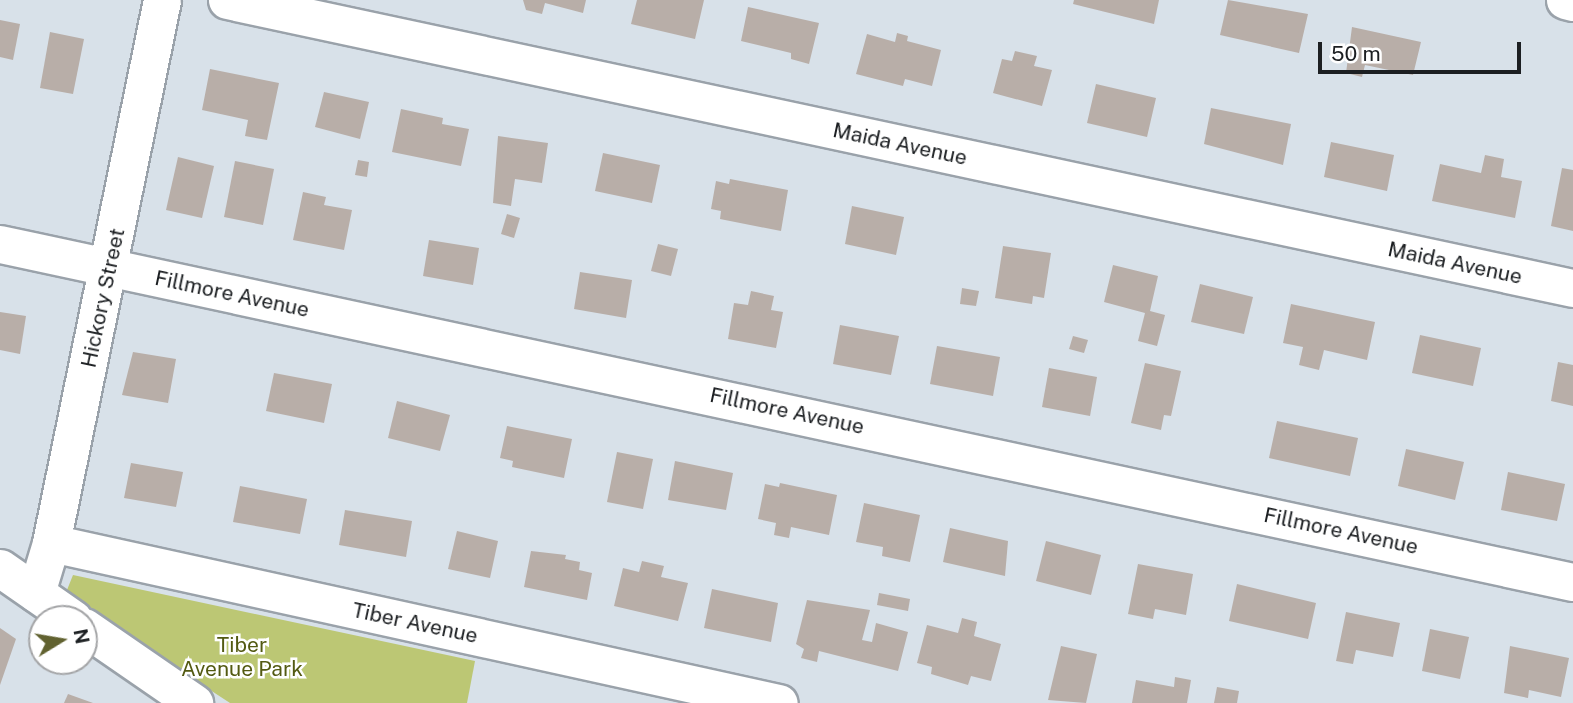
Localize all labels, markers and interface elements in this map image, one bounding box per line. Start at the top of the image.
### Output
scale bar [1321,28,1524,72]
text: 50 m [1331,41,1381,66]
street label: Maida Avenue [831,117,969,171]
street label: Hickory Street [76,226,130,370]
street label: Maida Avenue [1386,236,1524,290]
street label: Fillmore Avenue [152,265,312,323]
street label: Fillmore Avenue [707,382,867,440]
street label: Fillmore Avenue [1261,502,1421,560]
street label: Tiber Avenue [350,597,480,649]
north arrow [28,605,98,675]
text: N [69,627,94,646]
park label: Tiber Avenue Park [181,632,303,682]

